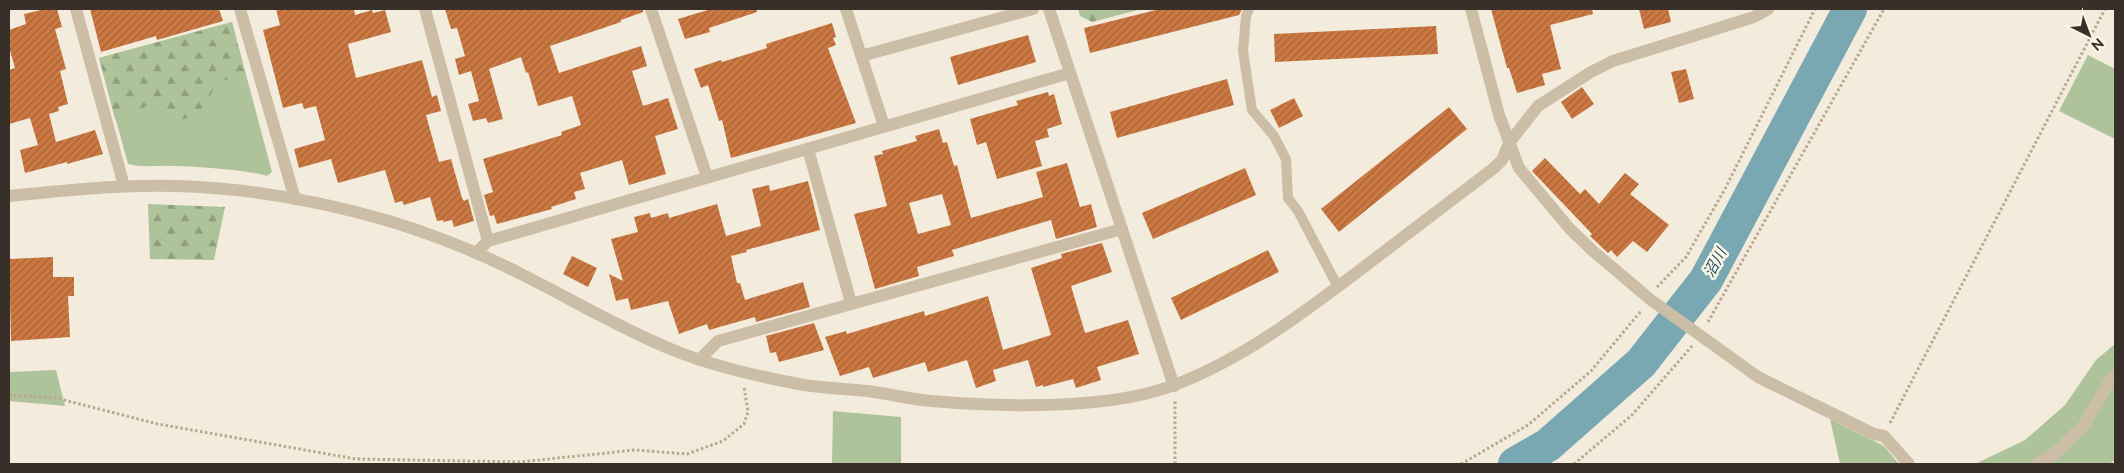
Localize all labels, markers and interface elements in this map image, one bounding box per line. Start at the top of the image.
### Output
north arrow [2064,10,2114,60]
text: N [2088,35,2107,54]
water label: 沼川 [1700,244,1731,280]

